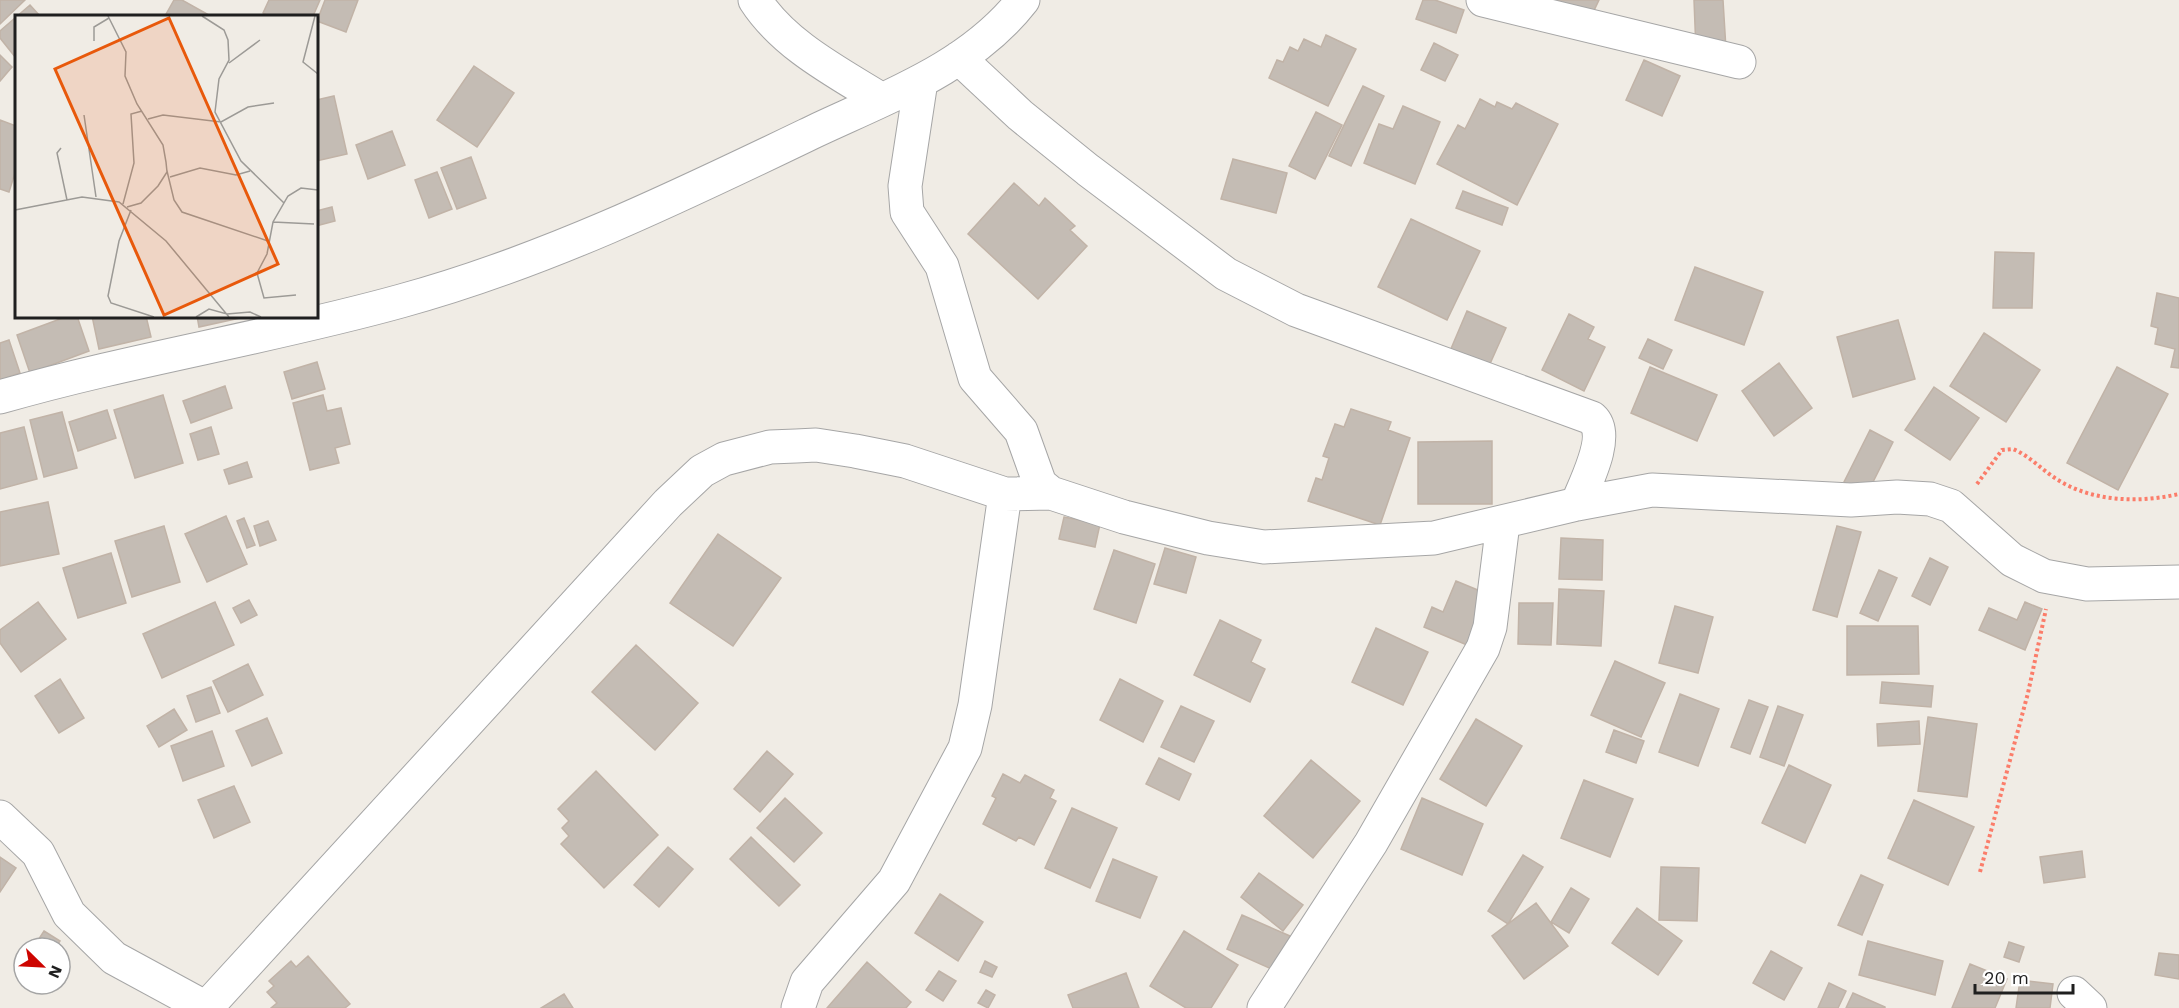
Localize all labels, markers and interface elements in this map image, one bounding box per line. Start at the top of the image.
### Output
inset map [15,15,318,318]
north arrow [12,936,72,996]
scale bar [1975,957,2072,995]
text: N [44,963,66,981]
text: 20 m [1984,967,2029,988]

